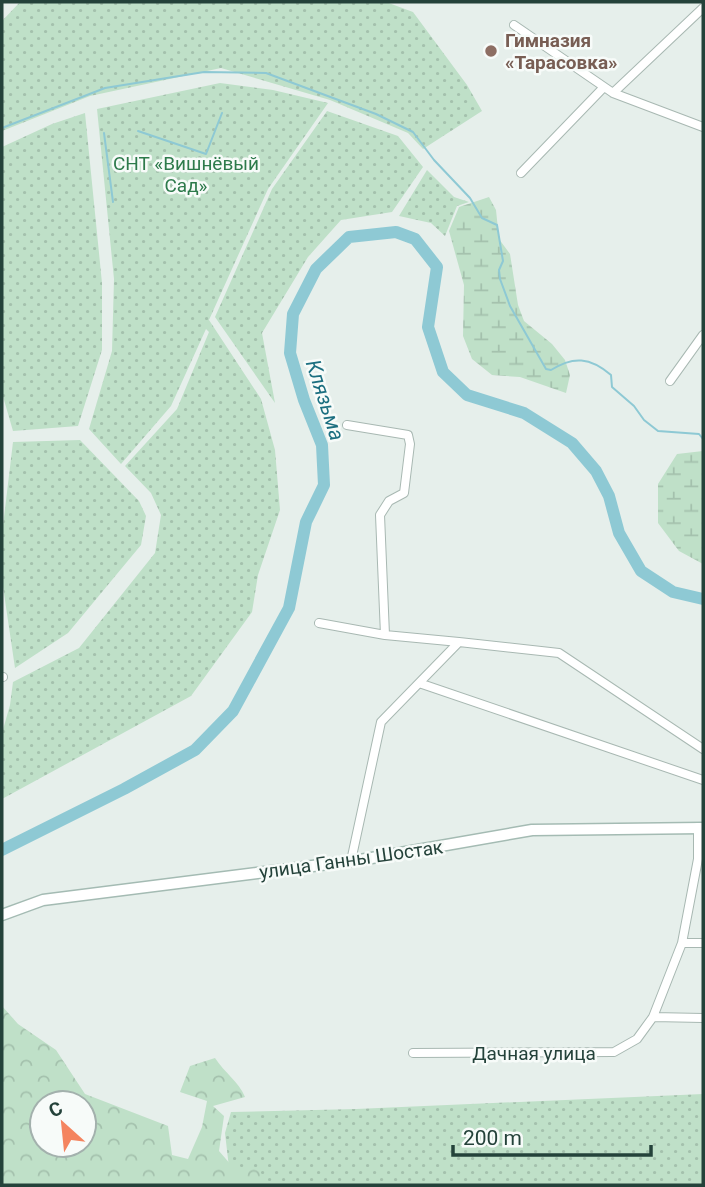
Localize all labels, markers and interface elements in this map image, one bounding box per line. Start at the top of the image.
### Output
place label: Гимназия «Тарасовка» [505,29,618,74]
marker: Гимназия «Тарасовка» [483,43,499,59]
park label: СНТ «Вишнёвый Сад» [113,152,259,197]
water label: Клязьма [301,357,349,443]
street label: улица Ганны Шостак [258,835,445,884]
street label: Дачная улица [472,1042,596,1065]
north arrow [28,1089,98,1159]
text: С [45,1096,66,1122]
scale bar [453,1114,651,1158]
text: 200 m [463,1126,522,1150]

